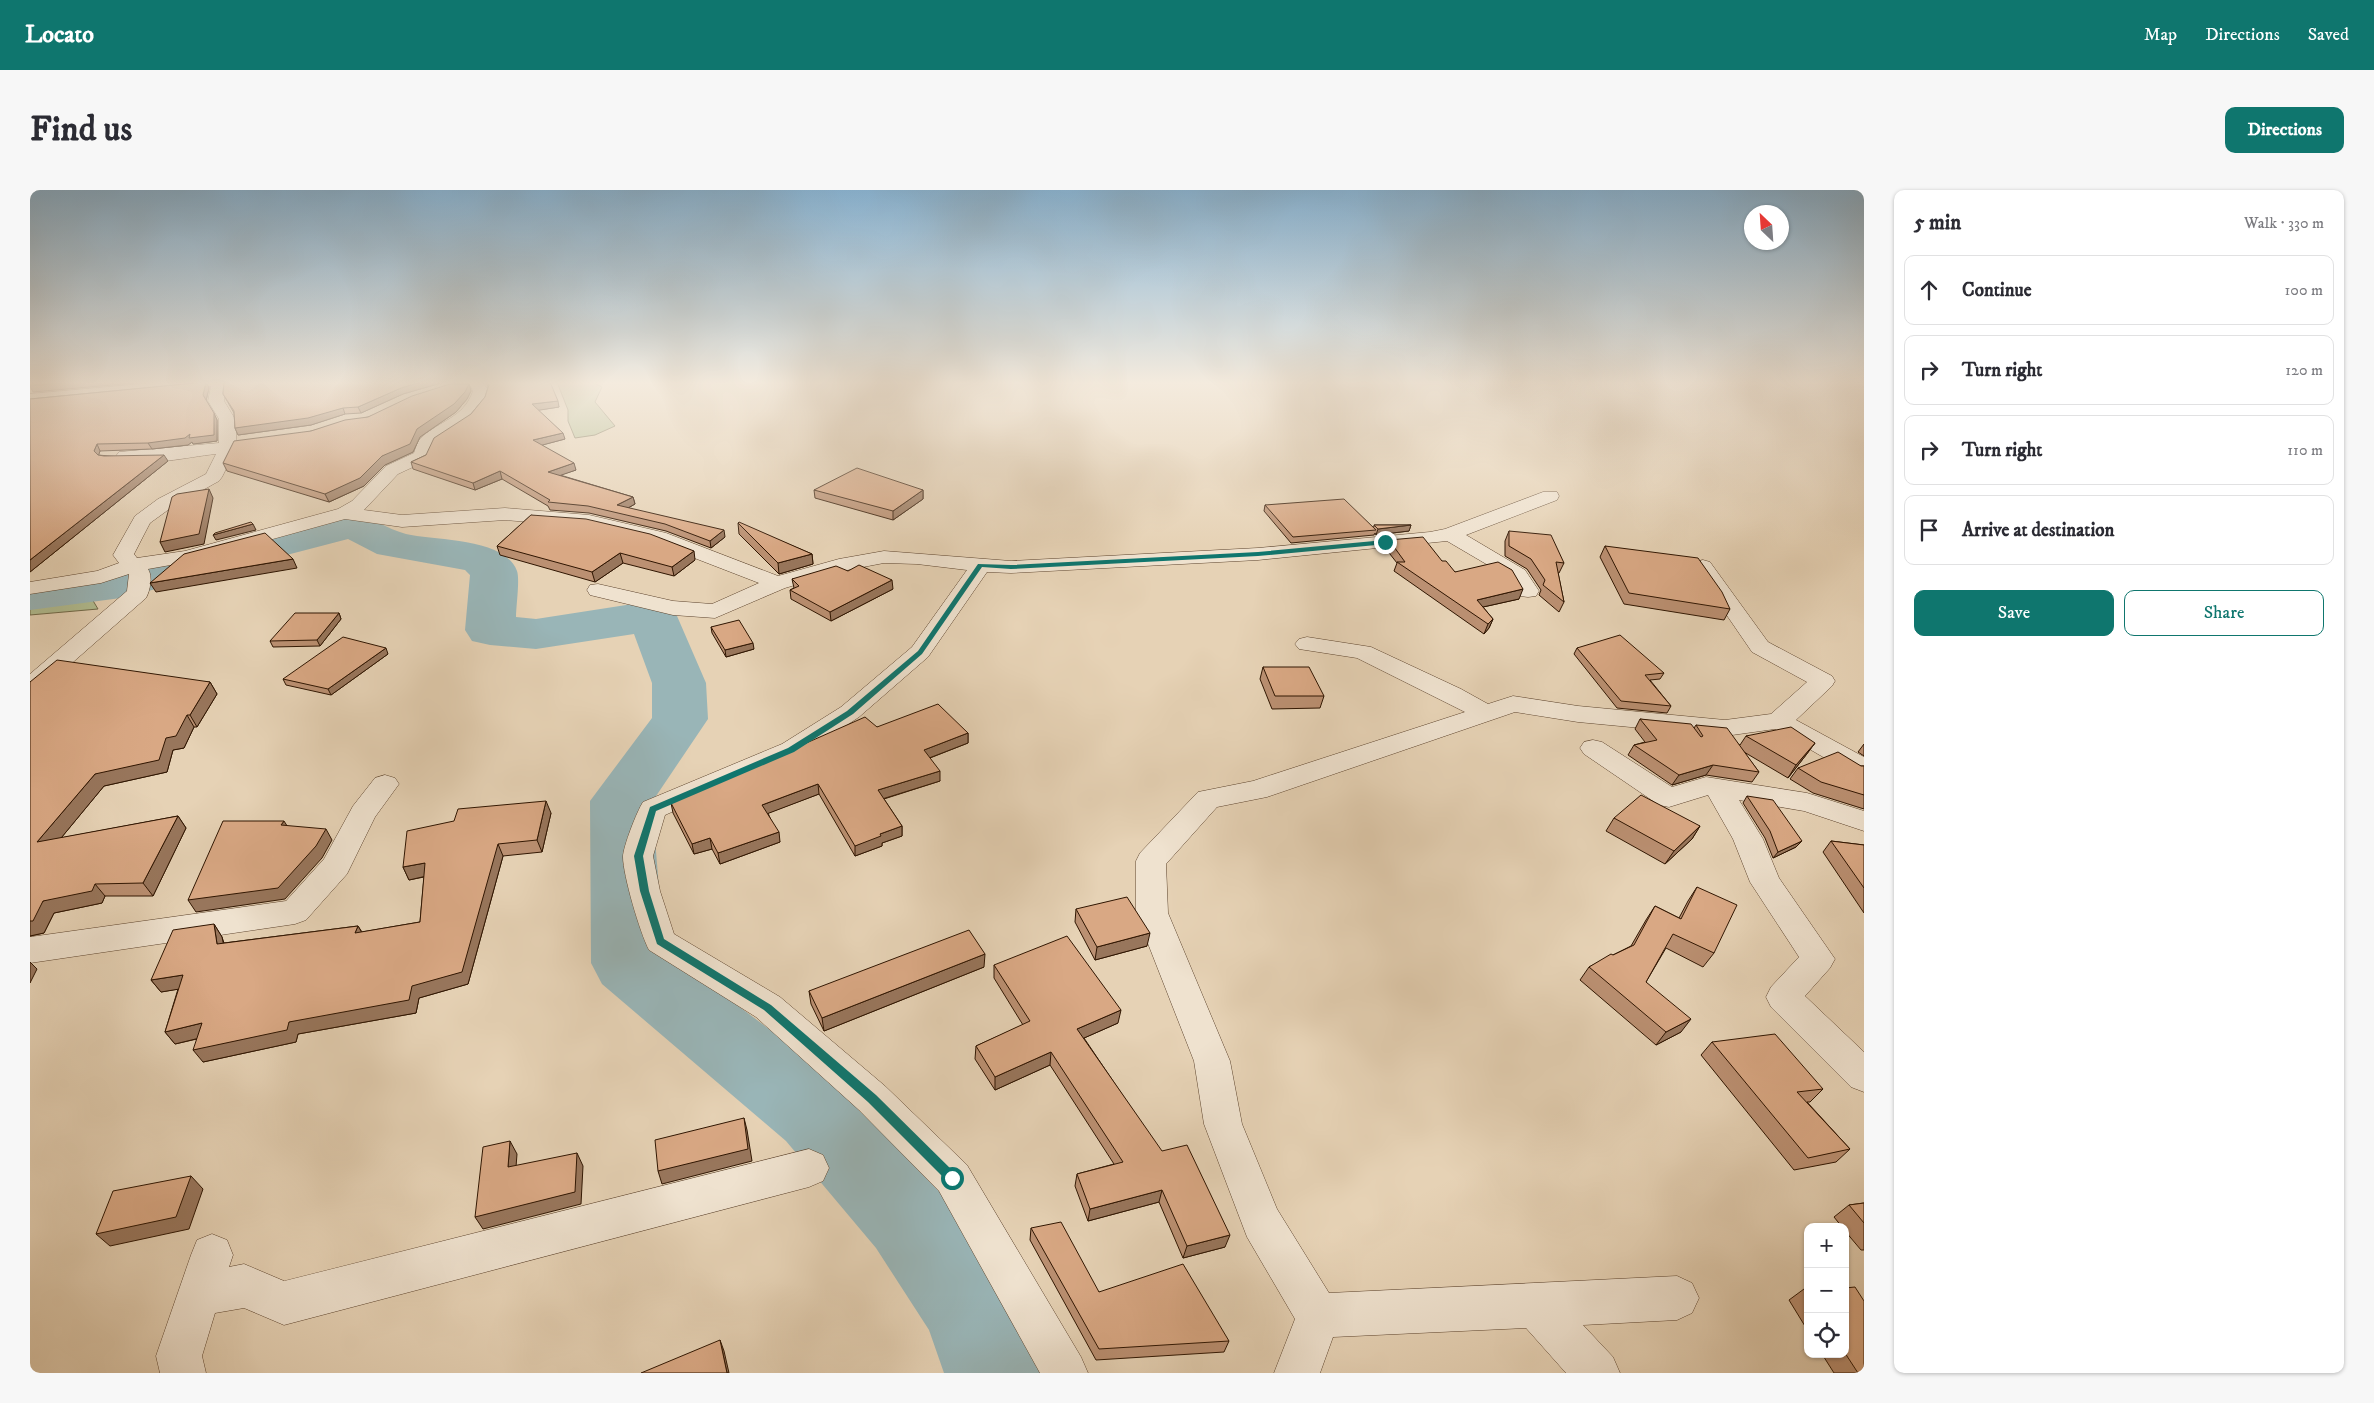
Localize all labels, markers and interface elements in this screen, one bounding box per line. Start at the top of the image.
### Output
text: Locato [25,20,94,50]
text: Map [2144,24,2177,46]
text: Directions [2205,24,2280,46]
text: Saved [2308,24,2349,46]
button: Directions [2225,107,2344,153]
text: Find us [30,108,132,152]
north arrow [1744,205,1789,250]
text: 5 min [1914,210,1961,236]
text: Walk · 330 m [2244,213,2324,233]
icon: ahead [1915,276,1943,304]
text: Continue [1962,279,2032,302]
text: 100 m [2285,280,2323,300]
icon: right [1915,356,1943,384]
text: Turn right [1962,359,2042,382]
text: 120 m [2285,360,2323,380]
icon: right [1915,436,1943,464]
text: Turn right [1962,439,2042,462]
text: 110 m [2287,440,2323,460]
icon: arrive [1915,516,1943,544]
text: Arrive at destination [1962,519,2114,542]
route end [1374,531,1397,554]
button: Save [1914,590,2114,636]
button: Share [2124,590,2324,636]
route start [941,1167,964,1190]
map controls [1804,1223,1849,1358]
button: + [1804,1223,1849,1268]
button: − [1804,1268,1849,1313]
button: locate [1804,1313,1849,1358]

